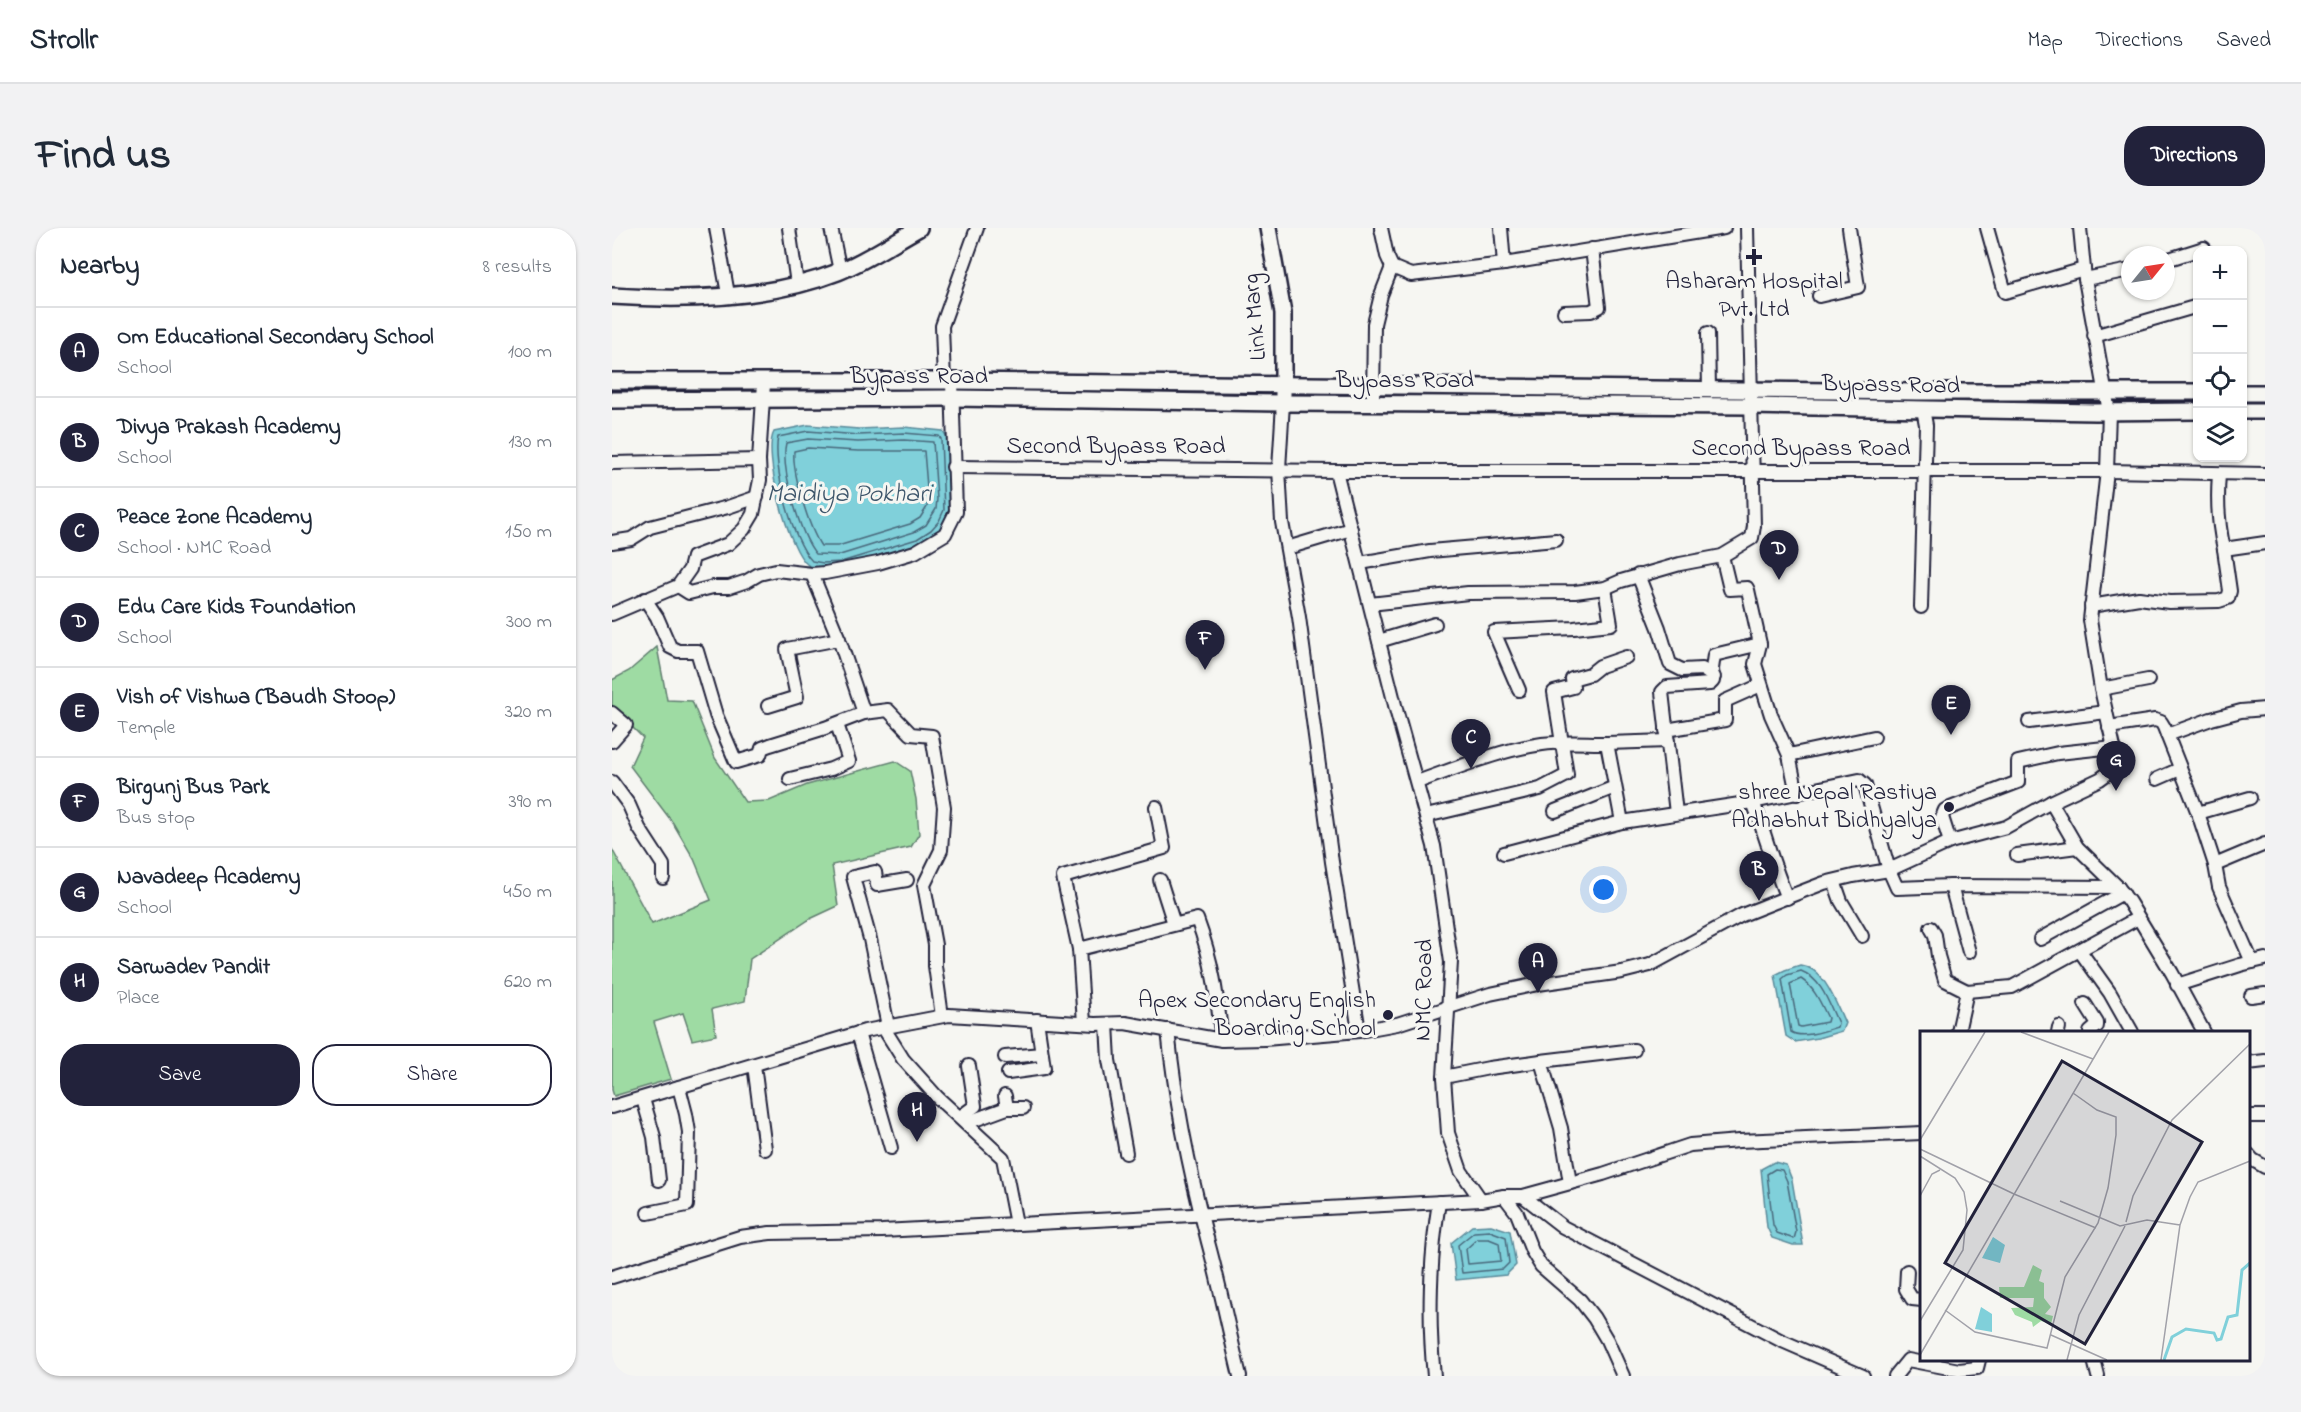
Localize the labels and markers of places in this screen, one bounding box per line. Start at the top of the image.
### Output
marker: Asharam Hospital Pvt. Ltd [1745,248,1763,266]
place label: Asharam Hospital Pvt. Ltd [1665,265,1843,328]
pin: D [1760,530,1798,580]
pin: F [1186,620,1224,670]
pin: E [1932,686,1970,735]
pin: C [1452,720,1490,769]
pin: G [2096,742,2136,791]
place label: shree Nepal Rastiya Adhabhut Bidhyalya [1731,776,1937,840]
marker: shree Nepal Rastiya Adhabhut Bidhyalya [1942,800,1956,814]
pin: B [1740,852,1778,901]
pin: A [1518,944,1558,993]
place label: Apex Secondary English Boarding School [1138,984,1376,1047]
marker: Apex Secondary English Boarding School [1381,1008,1395,1022]
pin: H [898,1092,936,1142]

